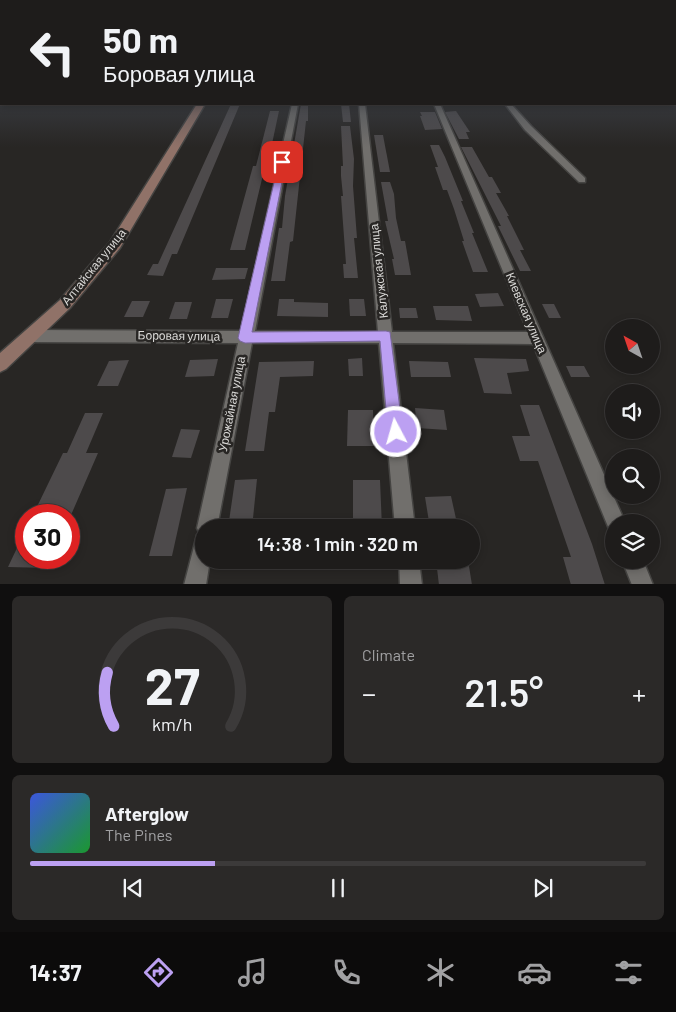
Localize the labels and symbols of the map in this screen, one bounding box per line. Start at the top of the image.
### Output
pin [261,141,303,183]
street label: Калужская улица [366,223,391,319]
street label: Алтайская улица [58,225,129,308]
street label: Киевская улица [503,270,550,356]
north arrow [605,319,660,374]
street label: Боровая улица [138,327,221,344]
street label: Урожайная улица [215,355,248,453]
position arrow [369,405,421,457]
speed limit sign: 30 [15,504,80,569]

